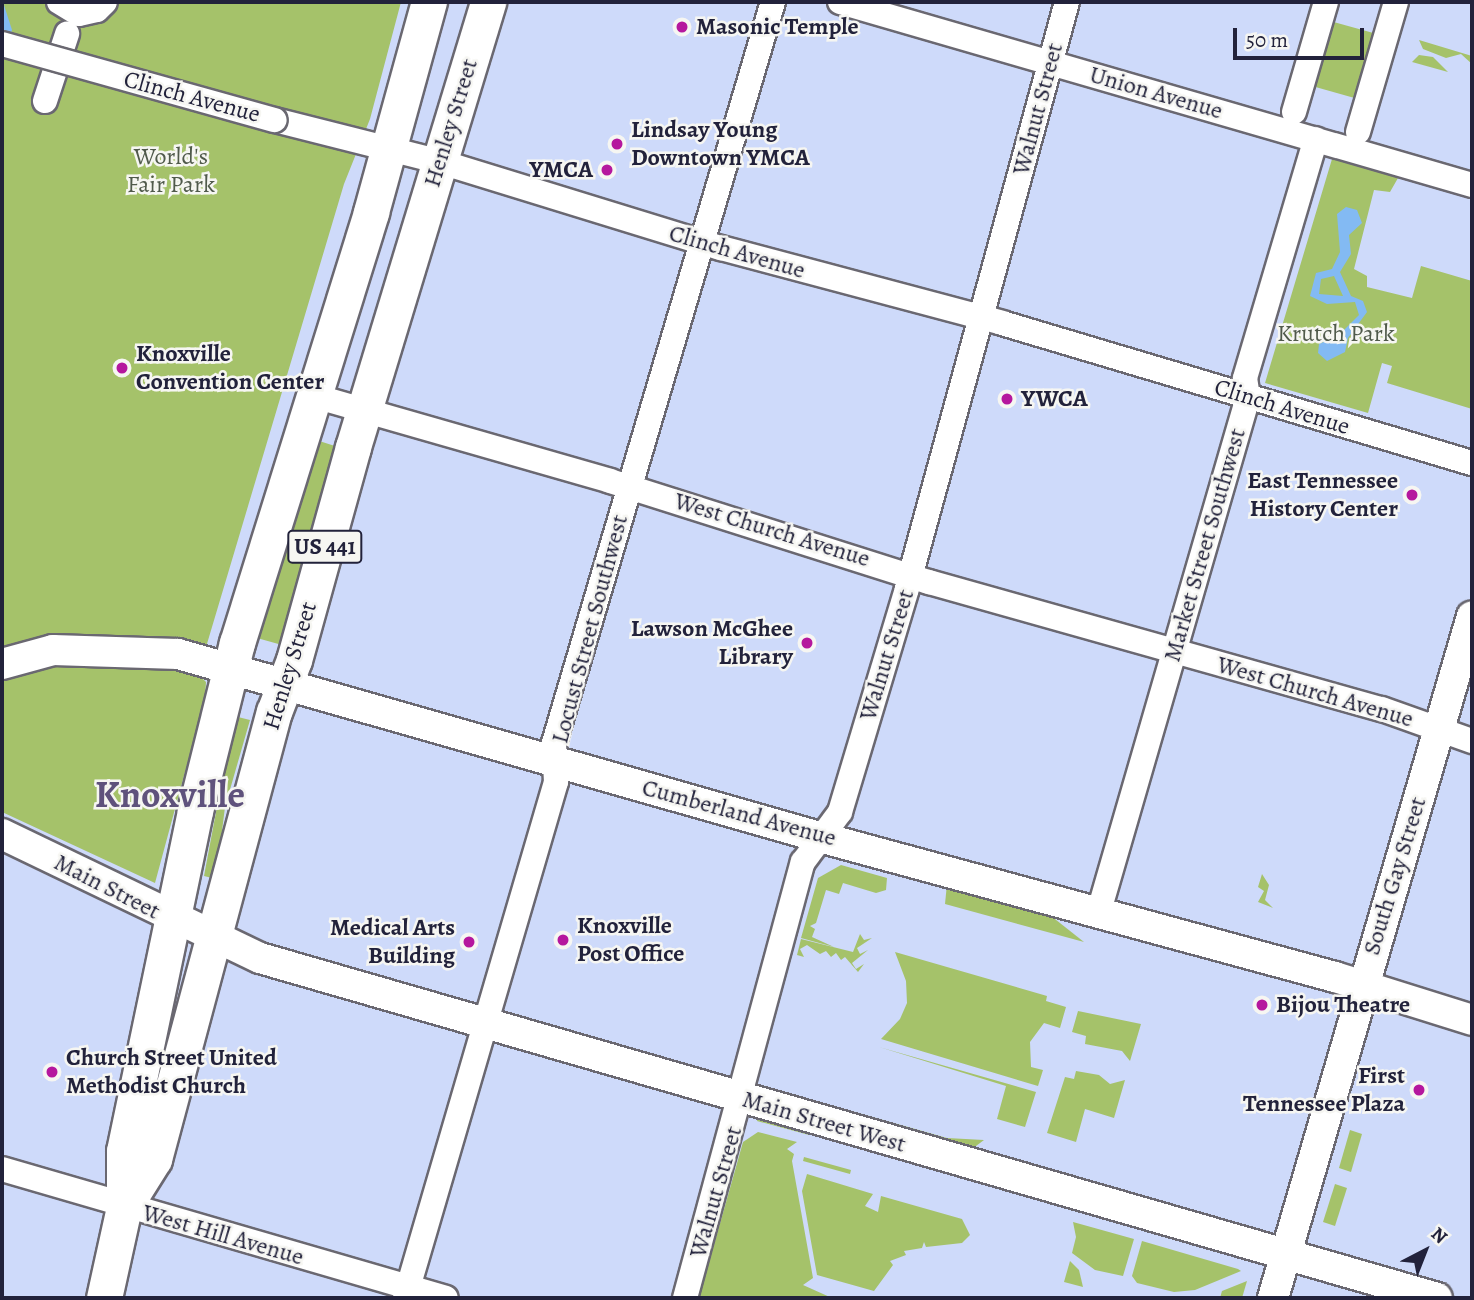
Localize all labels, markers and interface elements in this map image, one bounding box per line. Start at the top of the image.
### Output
place label: Masonic Temple [696,13,859,41]
scale bar [1236,14,1367,58]
marker: Masonic Temple [674,19,690,35]
text: 50 m [1246,26,1288,54]
street label: Walnut Street [1007,40,1069,178]
street label: Henley Street [418,55,484,191]
street label: Union Avenue [1086,60,1226,126]
street label: Clinch Avenue [121,65,263,129]
place label: Lindsay Young Downtown YMCA [631,116,810,172]
marker: Lindsay Young Downtown YMCA [609,136,625,152]
park label: World's Fair Park [127,143,215,199]
place label: YMCA [529,156,593,184]
marker: YMCA [599,162,615,178]
street label: Clinch Avenue [666,219,808,285]
park label: Krutch Park [1277,320,1395,348]
place label: Knoxville Convention Center [136,340,324,396]
marker: Knoxville Convention Center [114,360,130,376]
street label: Clinch Avenue [1211,373,1353,441]
place label: YWCA [1021,385,1088,413]
marker: YWCA [999,391,1015,407]
street label: Market Street Southwest [1158,425,1252,665]
place label: East Tennessee History Center [1247,467,1398,523]
street label: West Church Avenue [671,487,873,573]
marker: East Tennessee History Center [1404,487,1420,503]
street label: Locust Street Southwest [546,511,634,747]
road number: US 441 [286,527,364,566]
street label: Walnut Street [853,586,921,724]
street label: Henley Street [257,598,323,734]
place label: Lawson McGhee Library [631,615,793,671]
marker: Lawson McGhee Library [799,635,815,651]
street label: West Church Avenue [1214,650,1416,734]
district label: Knoxville [95,772,245,818]
street label: Cumberland Avenue [639,773,839,853]
street label: South Gay Street [1357,794,1433,958]
street label: Main Street [49,848,165,926]
place label: Knoxville Post Office [577,912,684,968]
place label: Medical Arts Building [330,914,455,970]
marker: Knoxville Post Office [555,932,571,948]
marker: Medical Arts Building [461,934,477,950]
place label: Bijou Theatre [1276,991,1410,1019]
marker: Bijou Theatre [1254,997,1270,1013]
place label: Church Street United Methodist Church [66,1044,277,1100]
place label: First Tennessee Plaza [1243,1062,1405,1118]
marker: Church Street United Methodist Church [44,1064,60,1080]
marker: First Tennessee Plaza [1411,1082,1427,1098]
street label: Main Street West [739,1085,909,1159]
street label: Walnut Street [684,1123,748,1261]
street label: West Hill Avenue [139,1198,307,1272]
north arrow [1390,1216,1460,1286]
text: N [1425,1221,1453,1250]

